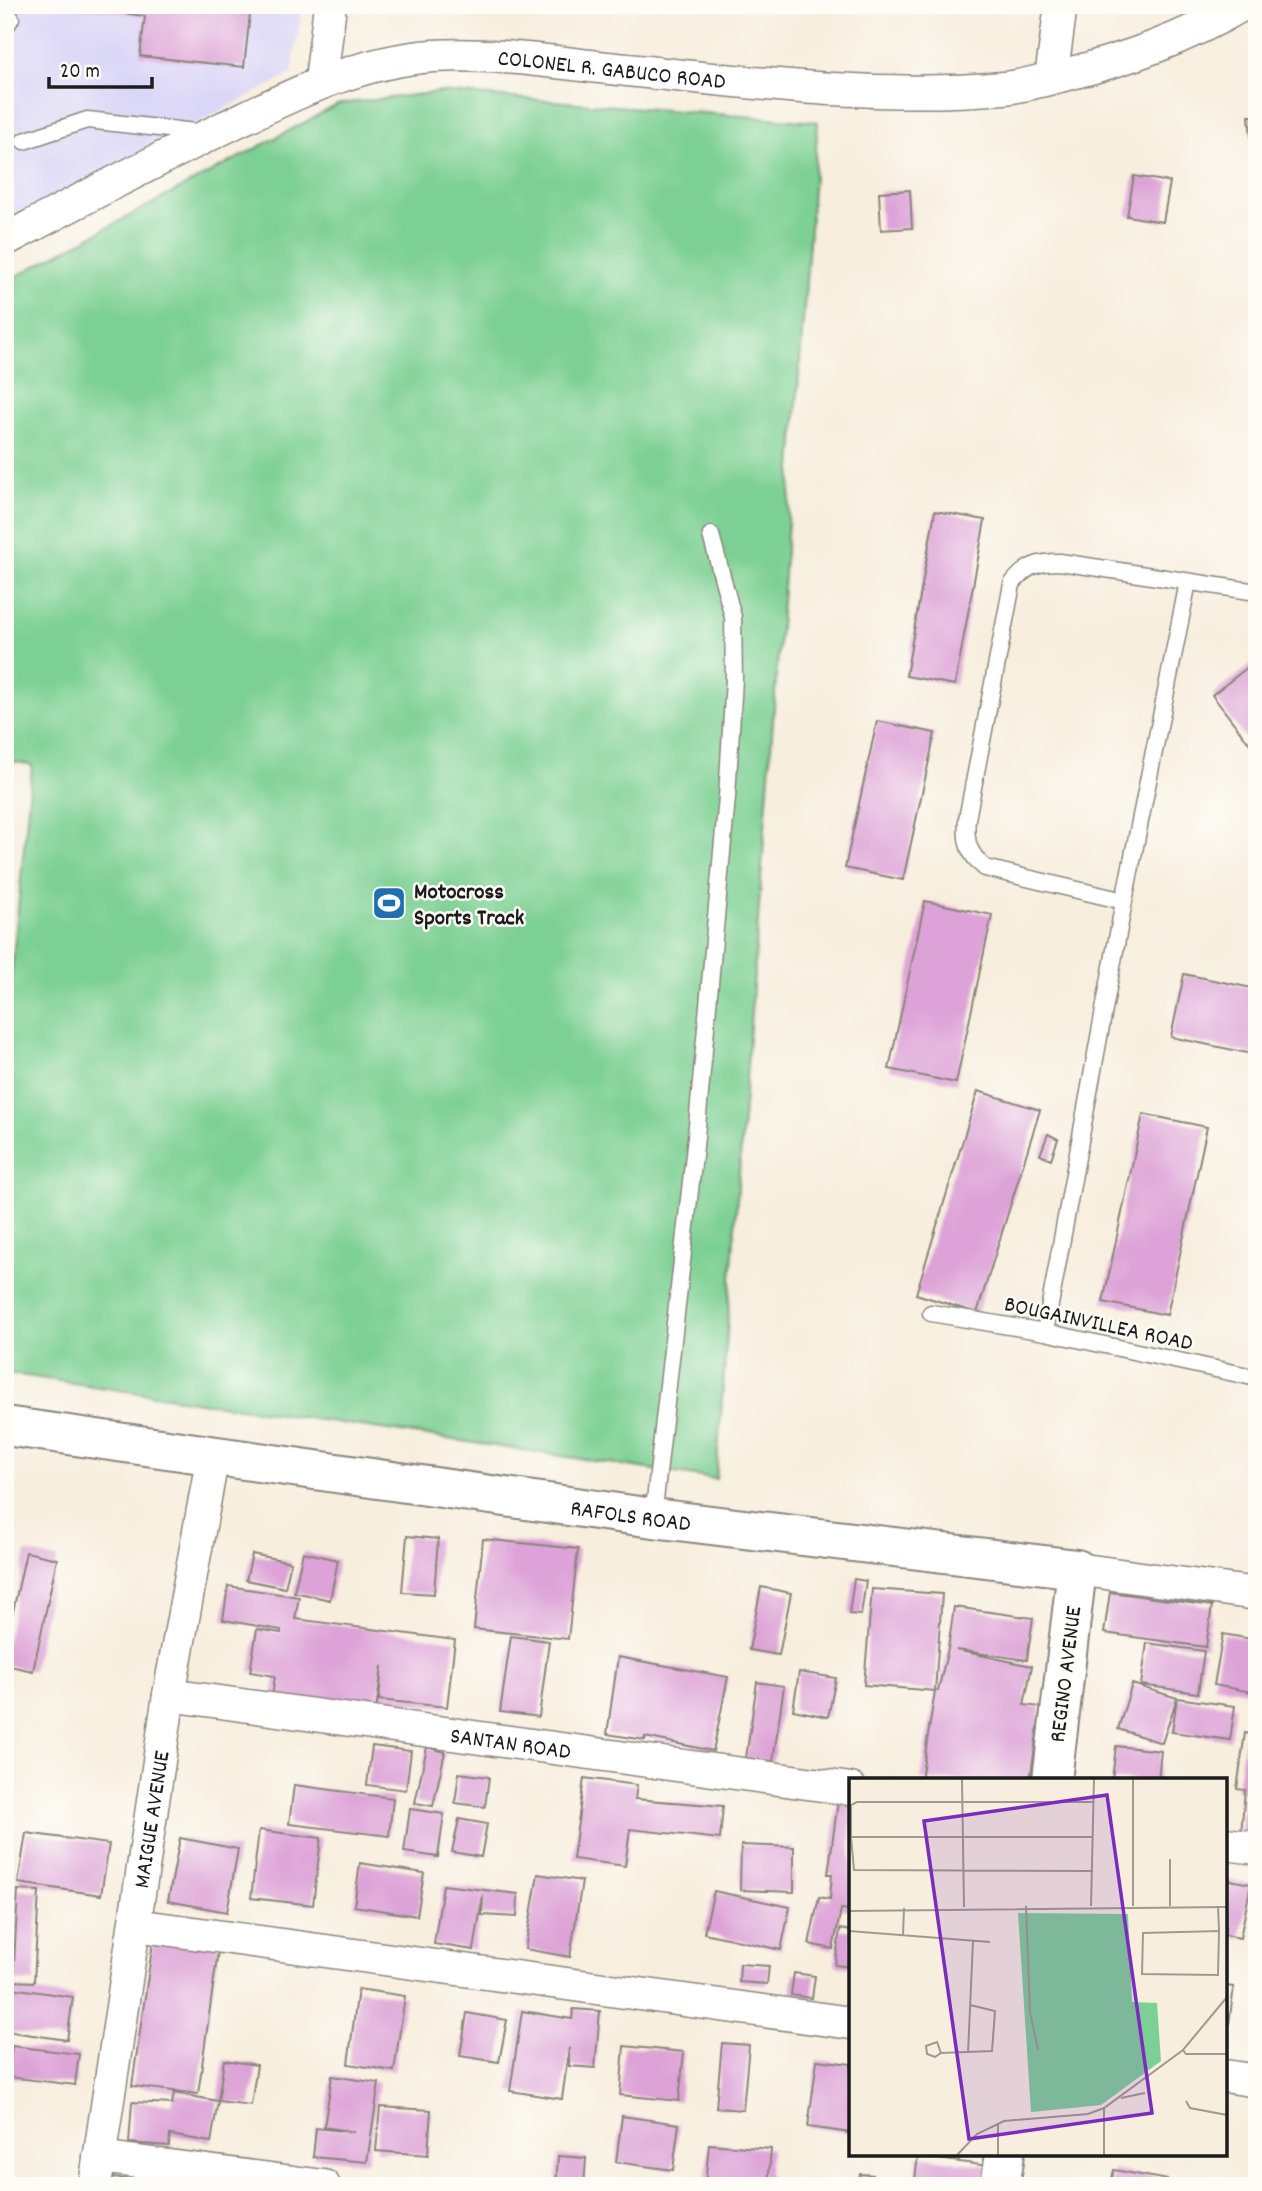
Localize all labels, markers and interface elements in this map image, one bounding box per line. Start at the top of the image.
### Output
street label: COLONEL R. GABUCO ROAD [496,44,727,100]
scale bar [49,46,152,90]
text: 20 m [60,58,100,88]
place label: Motocross Sports Track [414,877,525,936]
sports icon: Motocross Sports Track [370,884,408,922]
street label: BOUGAINVILLEA ROAD [1001,1289,1196,1362]
street label: RAFOLS ROAD [568,1493,692,1542]
street label: REGINO AVENUE [1043,1604,1092,1745]
street label: SANTAN ROAD [448,1721,573,1770]
street label: MAIGUE AVENUE [127,1748,180,1891]
inset map [849,1778,1227,2156]

